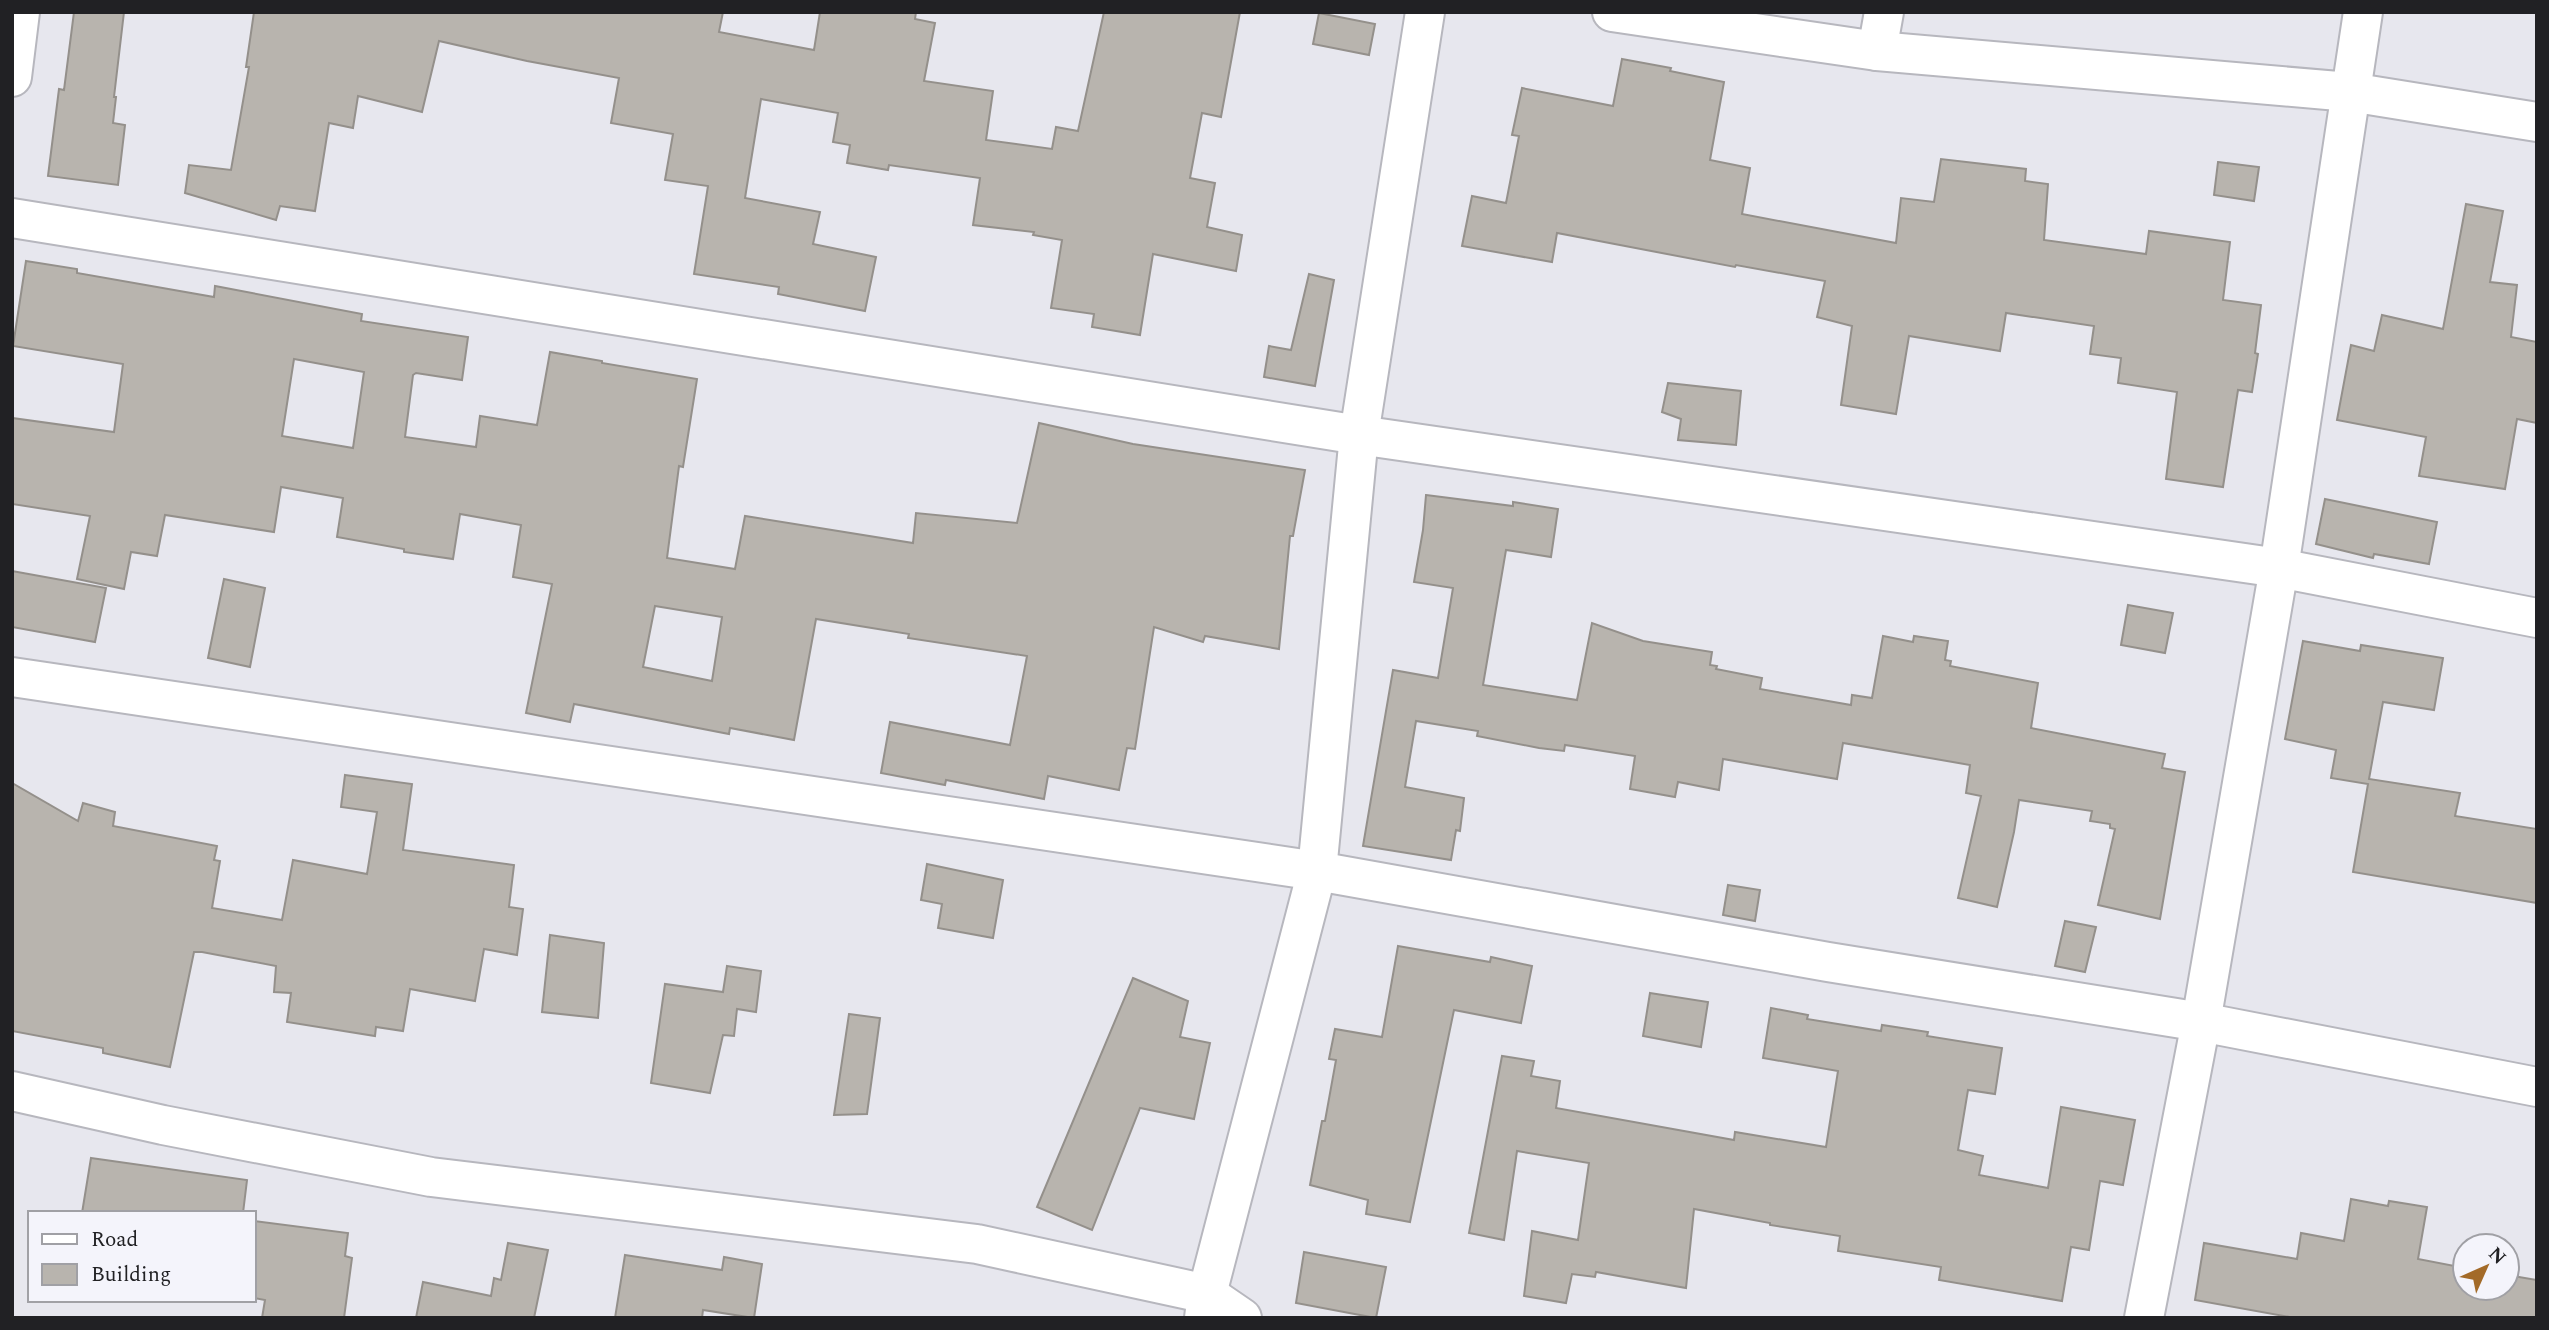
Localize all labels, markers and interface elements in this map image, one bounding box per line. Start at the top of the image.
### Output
legend [28,1211,256,1302]
text: Road [91,1224,138,1256]
north arrow [2451,1232,2521,1302]
text: N [2481,1240,2513,1272]
text: Building [91,1259,171,1291]

